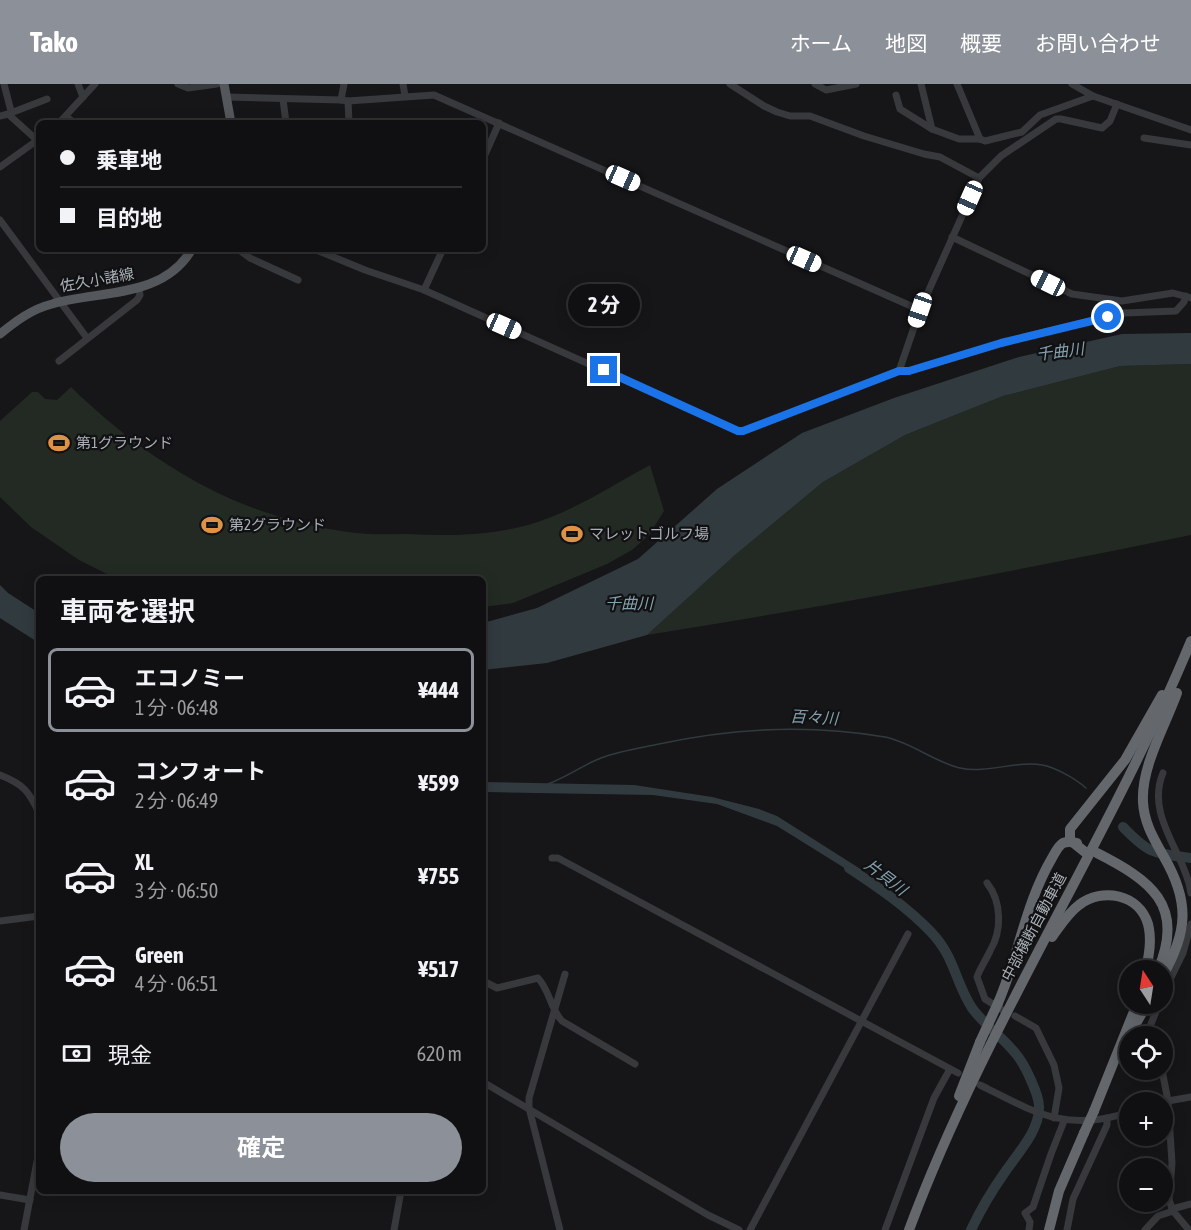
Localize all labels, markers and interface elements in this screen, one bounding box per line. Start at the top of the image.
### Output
text: Tako [30,26,78,58]
text: ホーム [790,31,852,55]
text: 地図 [885,31,927,55]
text: 概要 [960,31,1002,55]
text: お問い合わせ [1035,31,1161,55]
text: 乗車地 [96,147,162,173]
car [603,162,643,194]
car [954,178,986,218]
text: 目的地 [96,205,162,231]
car [784,243,824,275]
street label: 佐久小諸線 [58,265,135,294]
car [1028,267,1068,299]
callout: 2 分 [568,283,640,325]
car [906,290,934,330]
text: 2 分 [588,293,620,316]
route start [1094,303,1121,330]
car [484,310,524,342]
water label: 千曲川 [1035,339,1087,363]
route end [590,356,617,383]
sports icon: 第1グラウンド [47,431,71,455]
place label: 第1グラウンド [76,434,173,451]
sports icon: 第2グラウンド [200,513,224,537]
place label: 第2グラウンド [229,516,326,533]
sports icon: マレットゴルフ場 [560,522,584,546]
place label: マレットゴルフ場 [589,525,709,542]
water label: 千曲川 [605,594,655,612]
text: 車両を選択 [60,596,195,627]
icon: car [63,663,117,717]
text: エコノミー [135,665,245,691]
text: ¥444 [418,677,459,703]
text: 1 分 · 06:48 [135,696,218,719]
water label: 百々川 [790,707,840,727]
icon: car [63,756,117,810]
text: コンフォート [135,758,266,784]
text: ¥599 [418,770,459,796]
text: 2 分 · 06:49 [135,789,218,812]
icon: car [63,849,117,903]
text: XL [135,849,153,875]
water label: 片貝川 [861,855,912,900]
text: ¥755 [418,863,459,889]
street label: 中部横断自動車道 [998,870,1069,984]
text: 3 分 · 06:50 [135,879,218,902]
icon: car [63,942,117,996]
text: Green [135,942,184,968]
text: ¥517 [418,956,459,982]
north arrow [1119,960,1173,1014]
map controls [1119,960,1173,1212]
text: 4 分 · 06:51 [135,972,218,995]
button: locate [1119,1026,1173,1080]
icon: cash [60,1037,93,1070]
text: 現金 [108,1042,152,1068]
text: 620 m [417,1042,462,1065]
button: + [1119,1092,1173,1146]
button: 確定 [60,1113,462,1182]
button: − [1119,1158,1173,1212]

